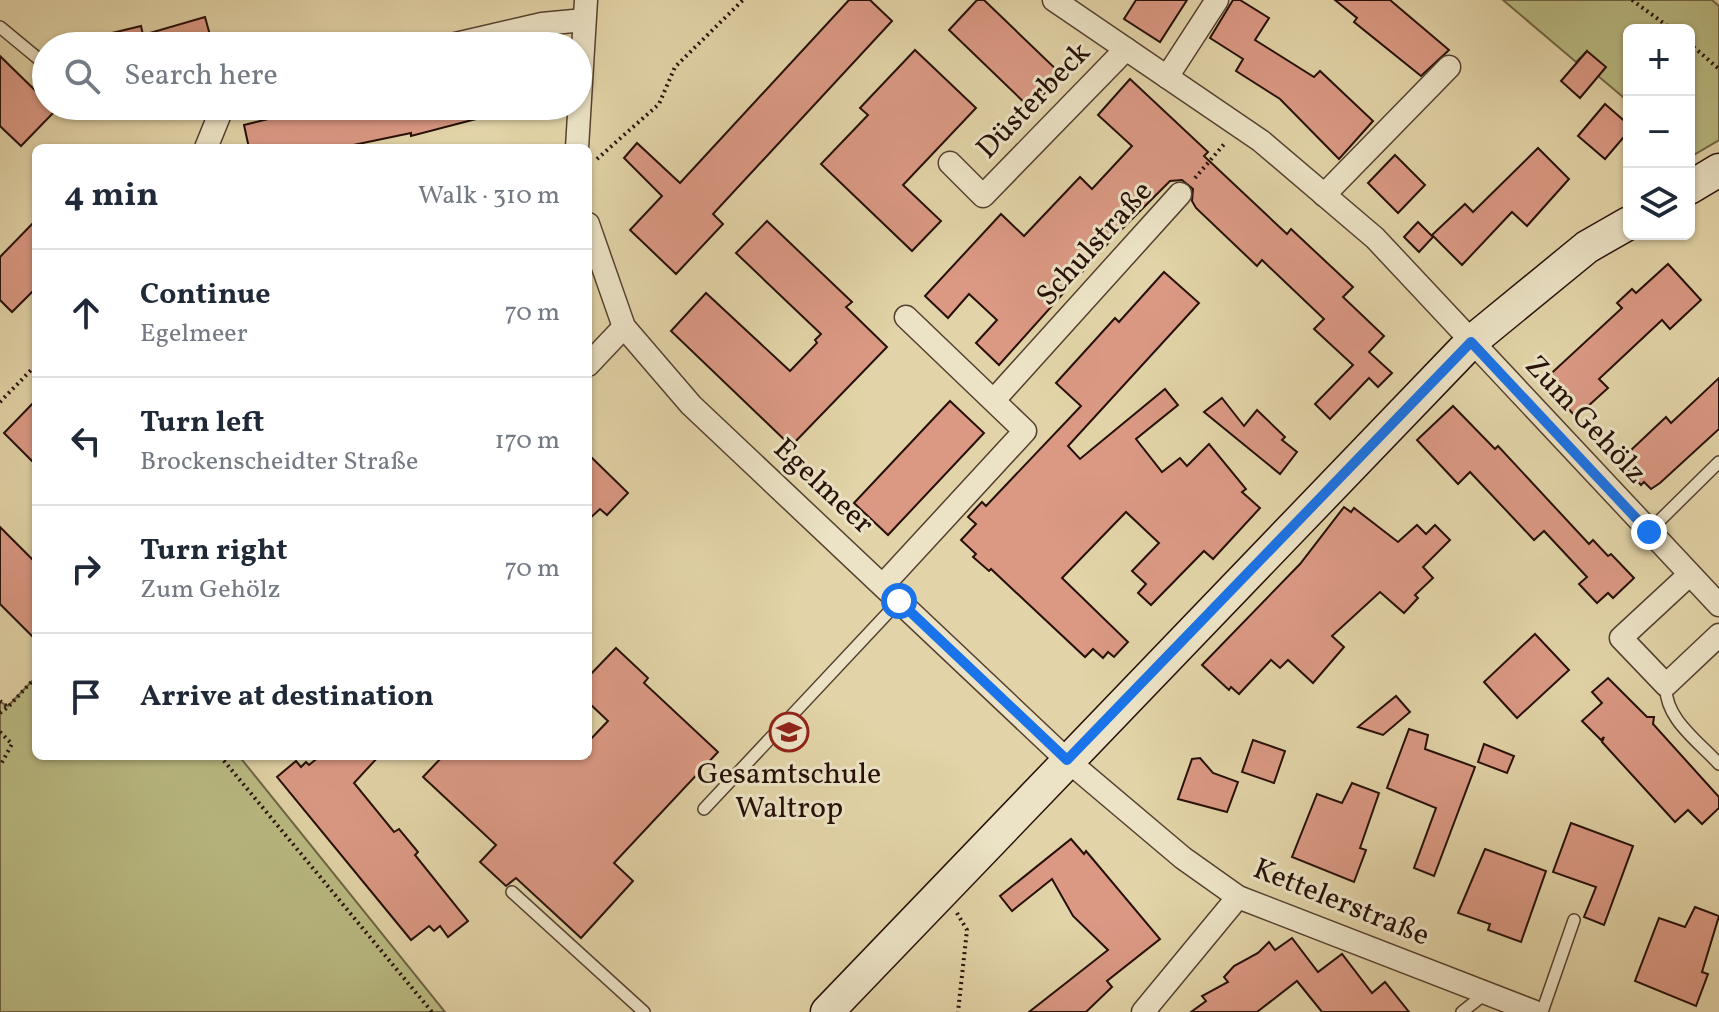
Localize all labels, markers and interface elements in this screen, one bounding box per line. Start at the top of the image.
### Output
map controls [1623,24,1695,240]
button: + [1623,24,1695,96]
search box [32,32,592,120]
street label: Düsterbeck [967,33,1101,169]
icon: search [60,54,104,98]
text: Search here [124,55,278,97]
button: − [1623,96,1695,168]
button: layers [1623,168,1695,240]
street label: Schulstraße [1027,172,1163,316]
text: 4 min [64,173,159,220]
text: Walk · 310 m [418,178,560,214]
text: Continue [140,274,271,316]
icon: ahead [64,291,108,335]
text: 70 m [505,295,560,331]
text: Egelmeer [140,316,248,352]
street label: Zum Gehölz [1514,346,1656,494]
text: Turn left [140,402,264,444]
icon: left [64,419,108,463]
text: 170 m [495,423,560,459]
street label: Egelmeer [763,429,883,545]
text: Brockenscheidter Straße [140,444,418,480]
route end [1631,514,1667,550]
text: Turn right [140,530,288,572]
icon: right [64,547,108,591]
text: 70 m [505,551,560,587]
text: Zum Gehölz [140,572,280,608]
route start [881,583,917,619]
icon: arrive [64,675,108,719]
text: Arrive at destination [140,676,434,718]
school or university icon: Gesamtschule Waltrop [768,711,810,753]
place label: Gesamtschule Waltrop [697,754,881,830]
street label: Kettelerstraße [1247,849,1435,957]

